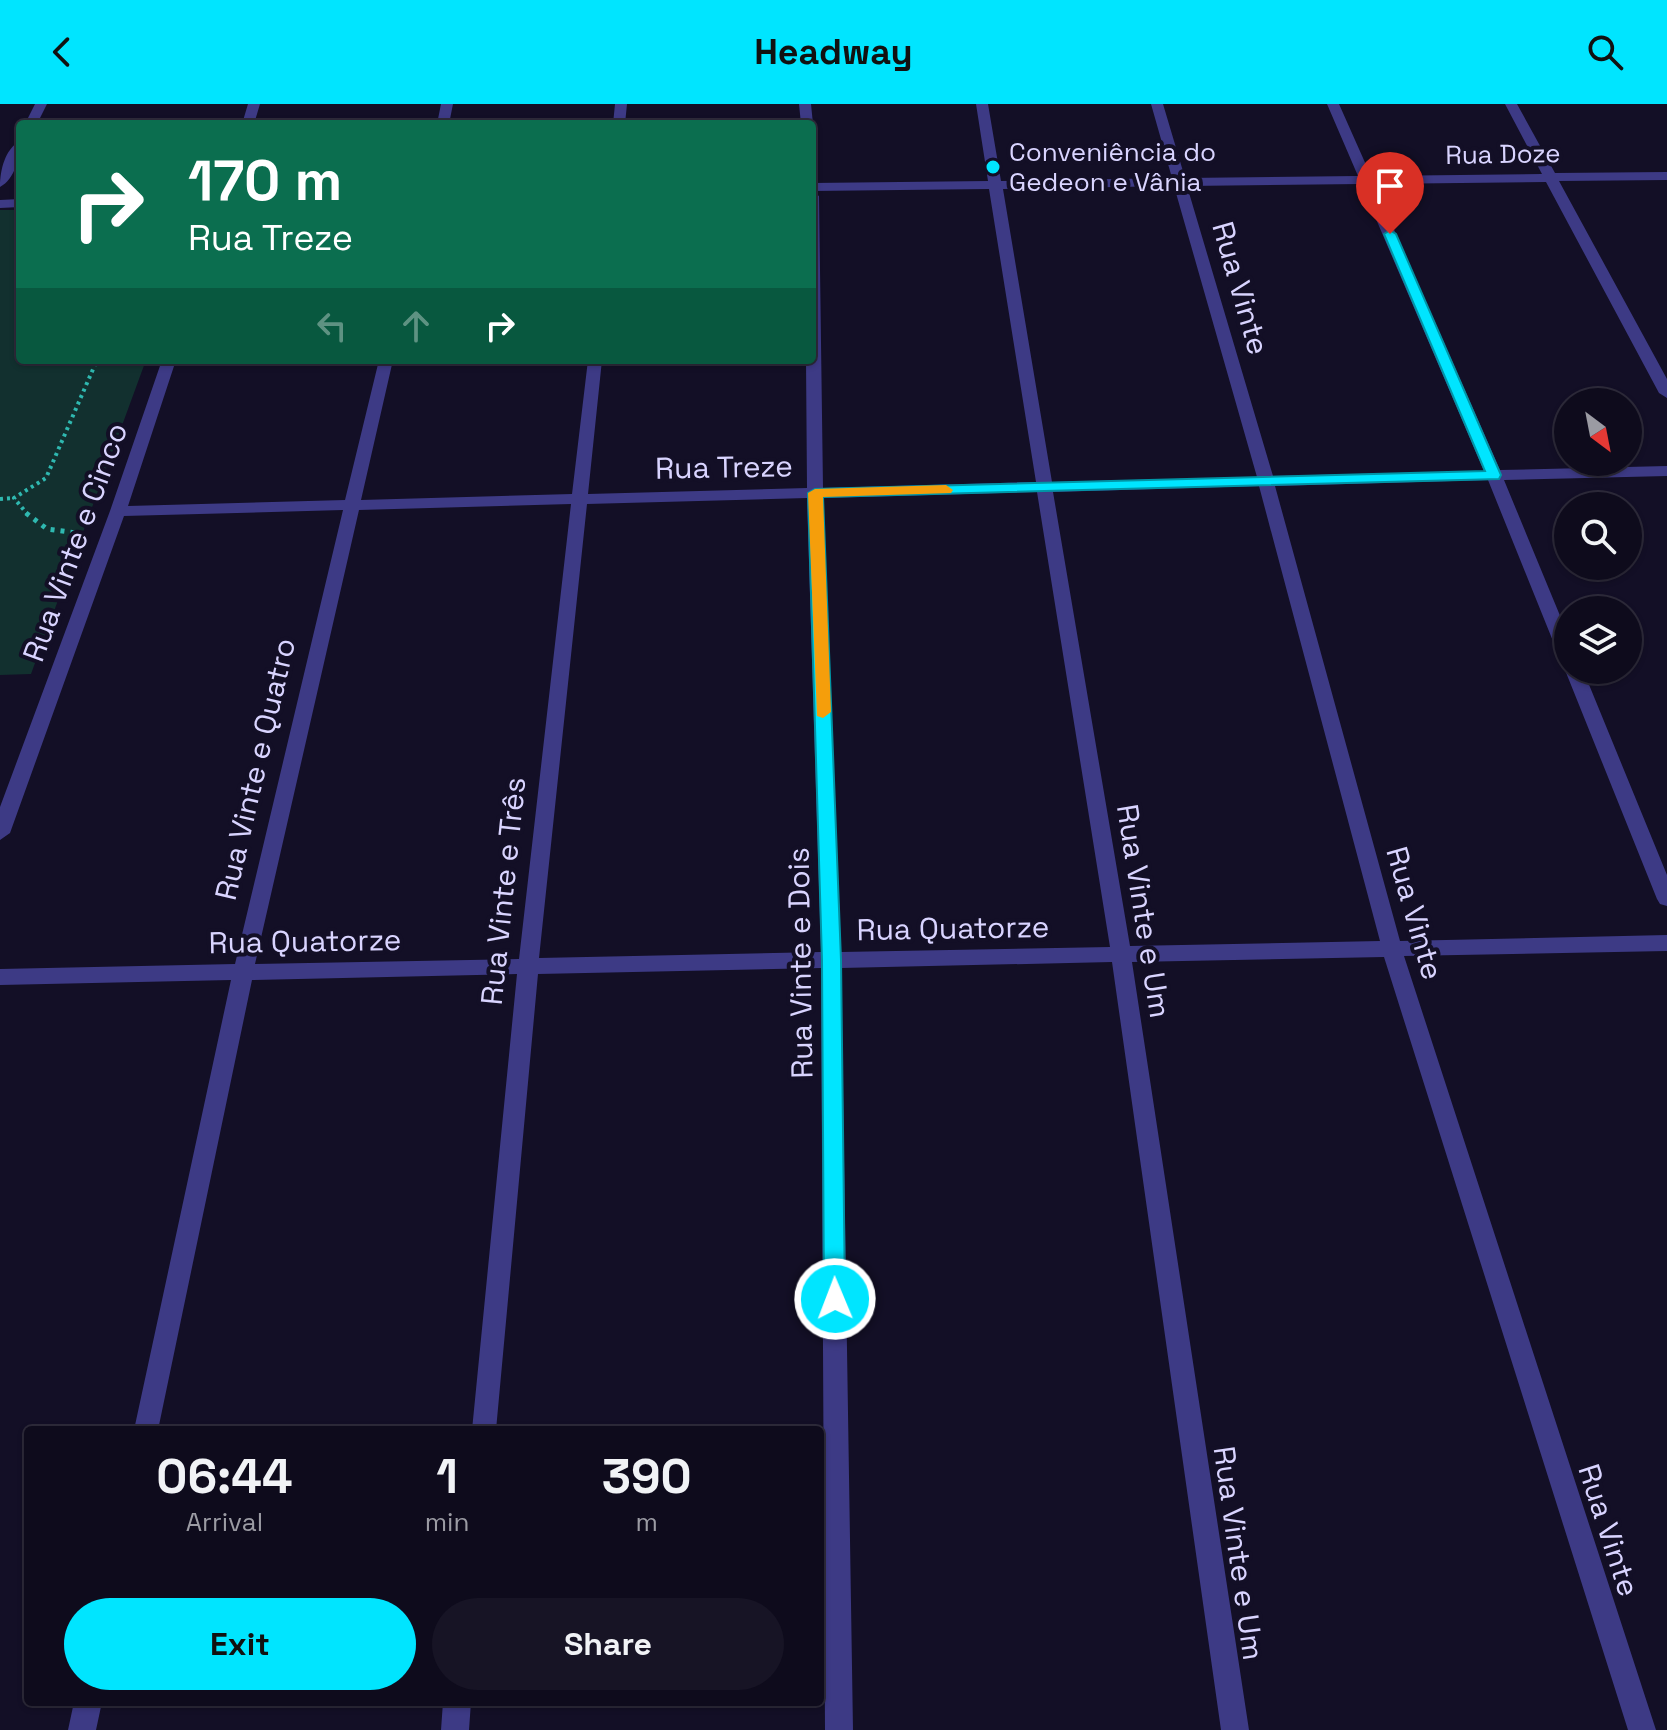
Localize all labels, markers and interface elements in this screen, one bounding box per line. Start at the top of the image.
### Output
text: Headway [754,29,913,75]
icon: back [40,30,84,74]
icon: search [1583,30,1627,74]
place label: Conveniência do Gedeon e Vânia [1009,135,1216,199]
street label: Rua Doze [1445,136,1561,172]
text: 170 m [188,145,342,216]
icon: right [56,152,160,256]
pin [1356,152,1424,234]
marker: Conveniência do Gedeon e Vânia [984,158,1002,176]
icon: arrive [1368,164,1412,208]
text: Rua Treze [188,215,353,261]
street label: Rua Vinte [1203,217,1279,359]
icon: left [310,304,354,348]
icon: ahead [394,304,438,348]
icon: right [478,304,522,348]
north arrow [1554,388,1642,476]
map controls [1554,388,1642,684]
street label: Rua Vinte e Cinco [14,417,136,667]
street label: Rua Treze [655,446,793,488]
button: search [1554,492,1642,580]
button: layers [1554,596,1642,684]
street label: Rua Vinte e Quatro [206,634,304,904]
street label: Rua Vinte e Três [472,775,534,1007]
street label: Rua Vinte e Um [1108,801,1180,1021]
street label: Rua Vinte [1377,842,1453,984]
street label: Rua Vinte e Dois [778,847,822,1079]
street label: Rua Quatorze [856,907,1050,949]
street label: Rua Quatorze [208,920,402,962]
position arrow [793,1257,877,1341]
street label: Rua Vinte e Um [1205,1443,1273,1663]
text: 06:44 [156,1446,292,1507]
text: 1 [436,1446,458,1507]
text: 390 [602,1446,692,1507]
street label: Rua Vinte [1569,1459,1649,1601]
text: Arrival [186,1505,263,1539]
text: min [425,1505,469,1539]
text: m [635,1505,658,1539]
button: Exit [64,1598,416,1690]
button: Share [432,1598,784,1690]

